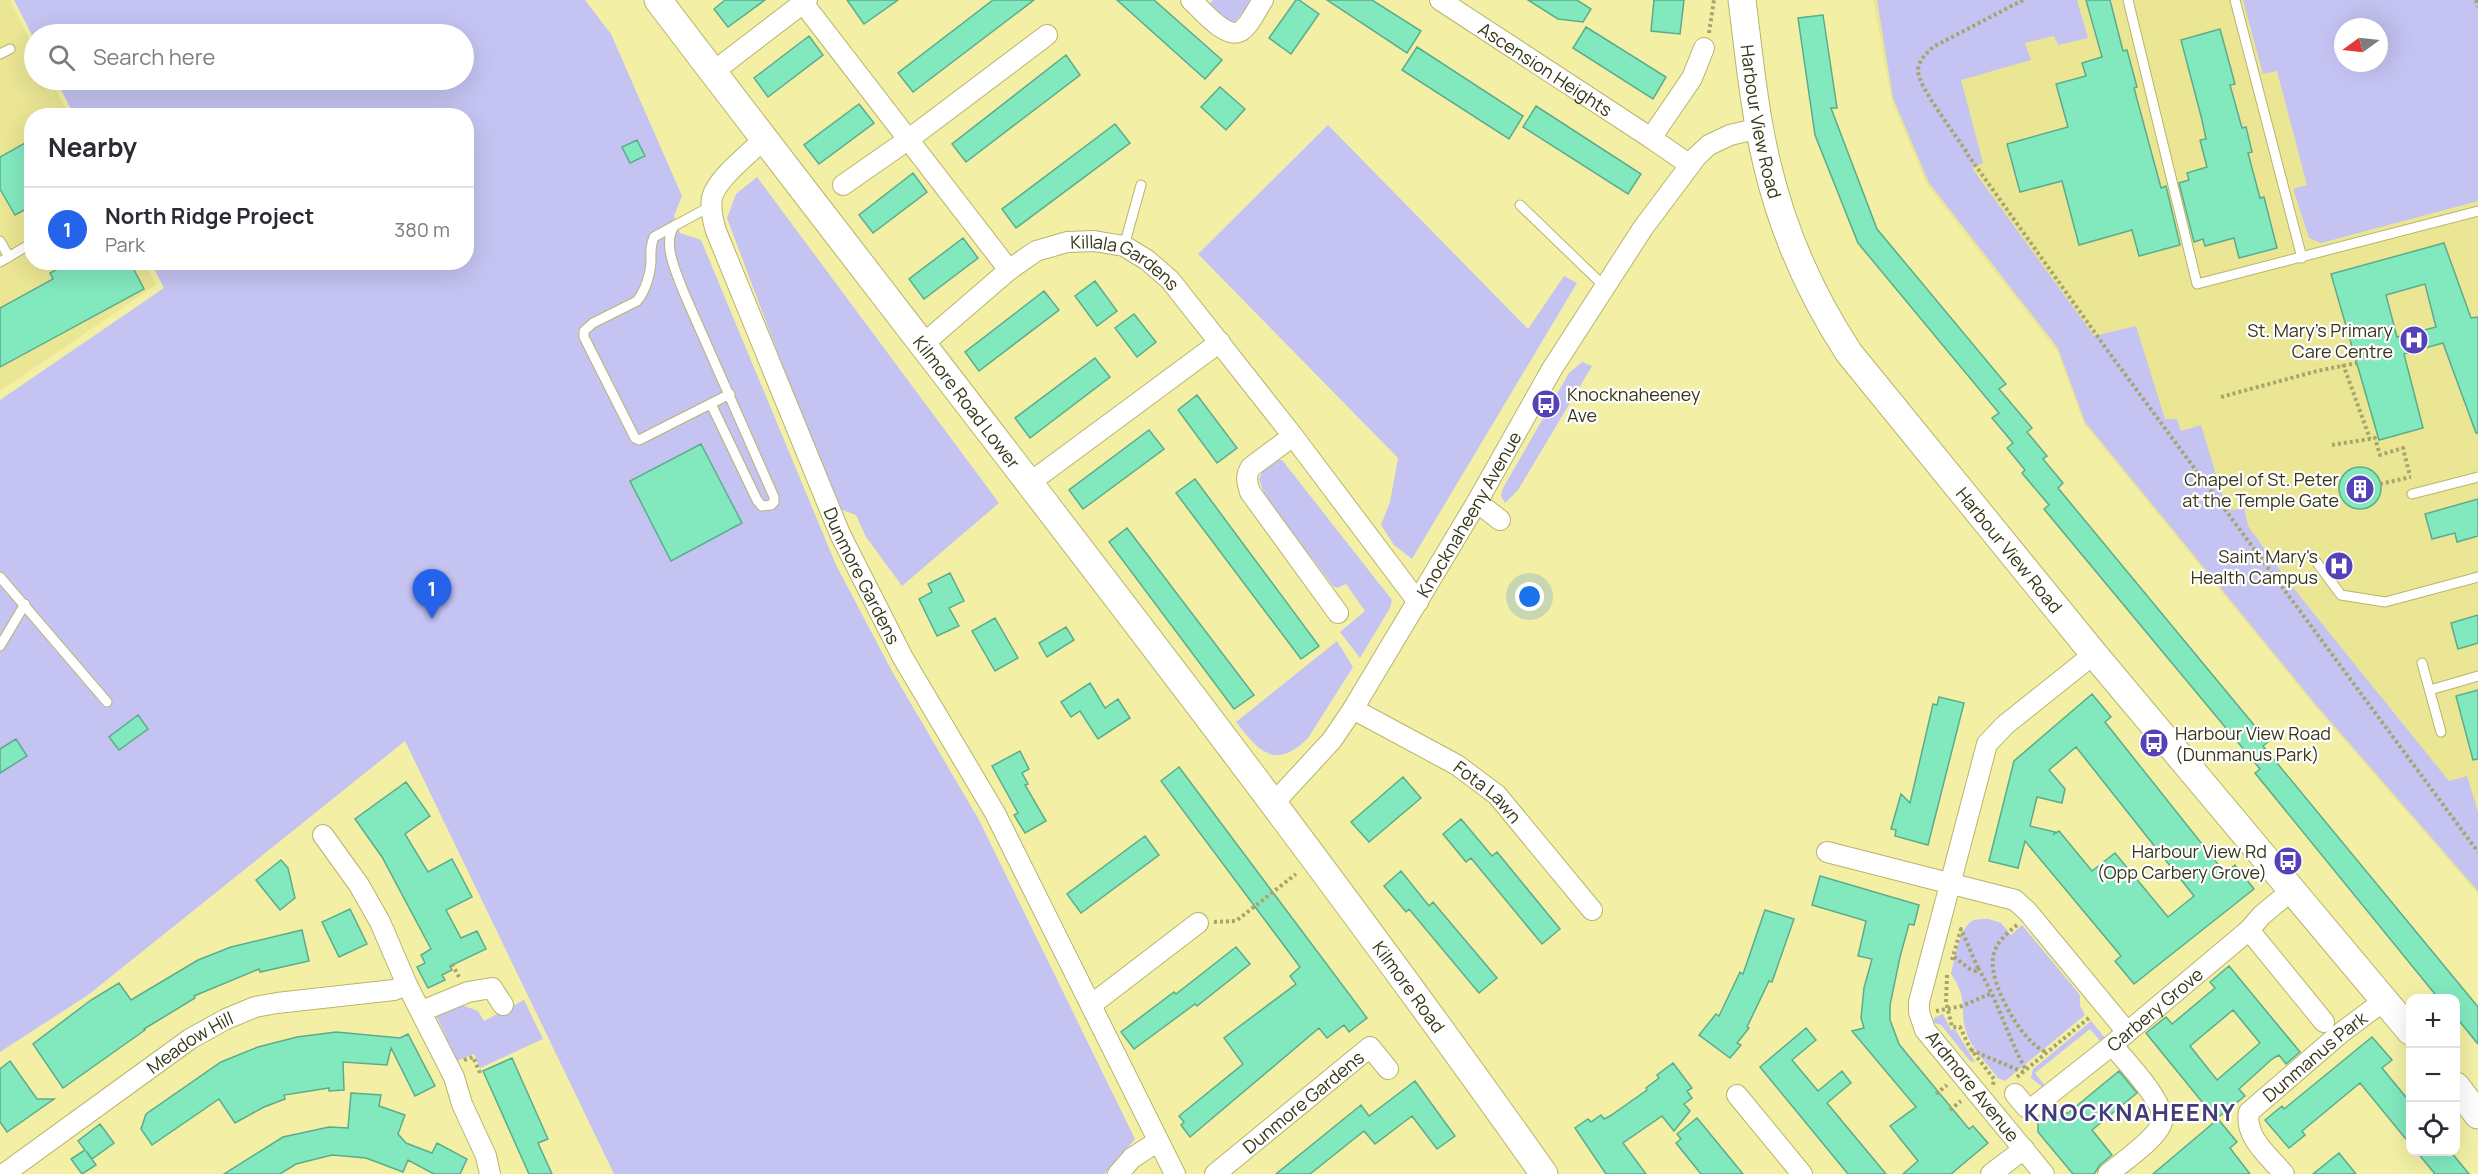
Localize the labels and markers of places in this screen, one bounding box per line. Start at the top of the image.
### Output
place label: St. Mary's Primary Care Centre [2247,318,2393,363]
hospital icon: St. Mary's Primary Care Centre [2398,324,2430,356]
place label: Knocknaheeney Ave [1567,382,1701,427]
bus stop icon: Knocknaheeney Ave [1530,388,1562,420]
place label: Chapel of St. Peter at the Temple Gate [2182,467,2340,512]
building icon: Chapel of St. Peter at the Temple Gate [2344,473,2376,505]
place label: Saint Mary's Health Campus [2191,544,2318,589]
hospital icon: Saint Mary's Health Campus [2323,550,2355,582]
pin: 1 [412,570,452,619]
place label: Harbour View Road (Dunmanus Park) [2175,721,2331,766]
bus stop icon: Harbour View Road (Dunmanus Park) [2138,727,2170,759]
place label: Harbour View Rd (Opp Carbery Grove) [2097,839,2267,884]
bus stop icon: Harbour View Rd (Opp Carbery Grove) [2272,845,2304,877]

